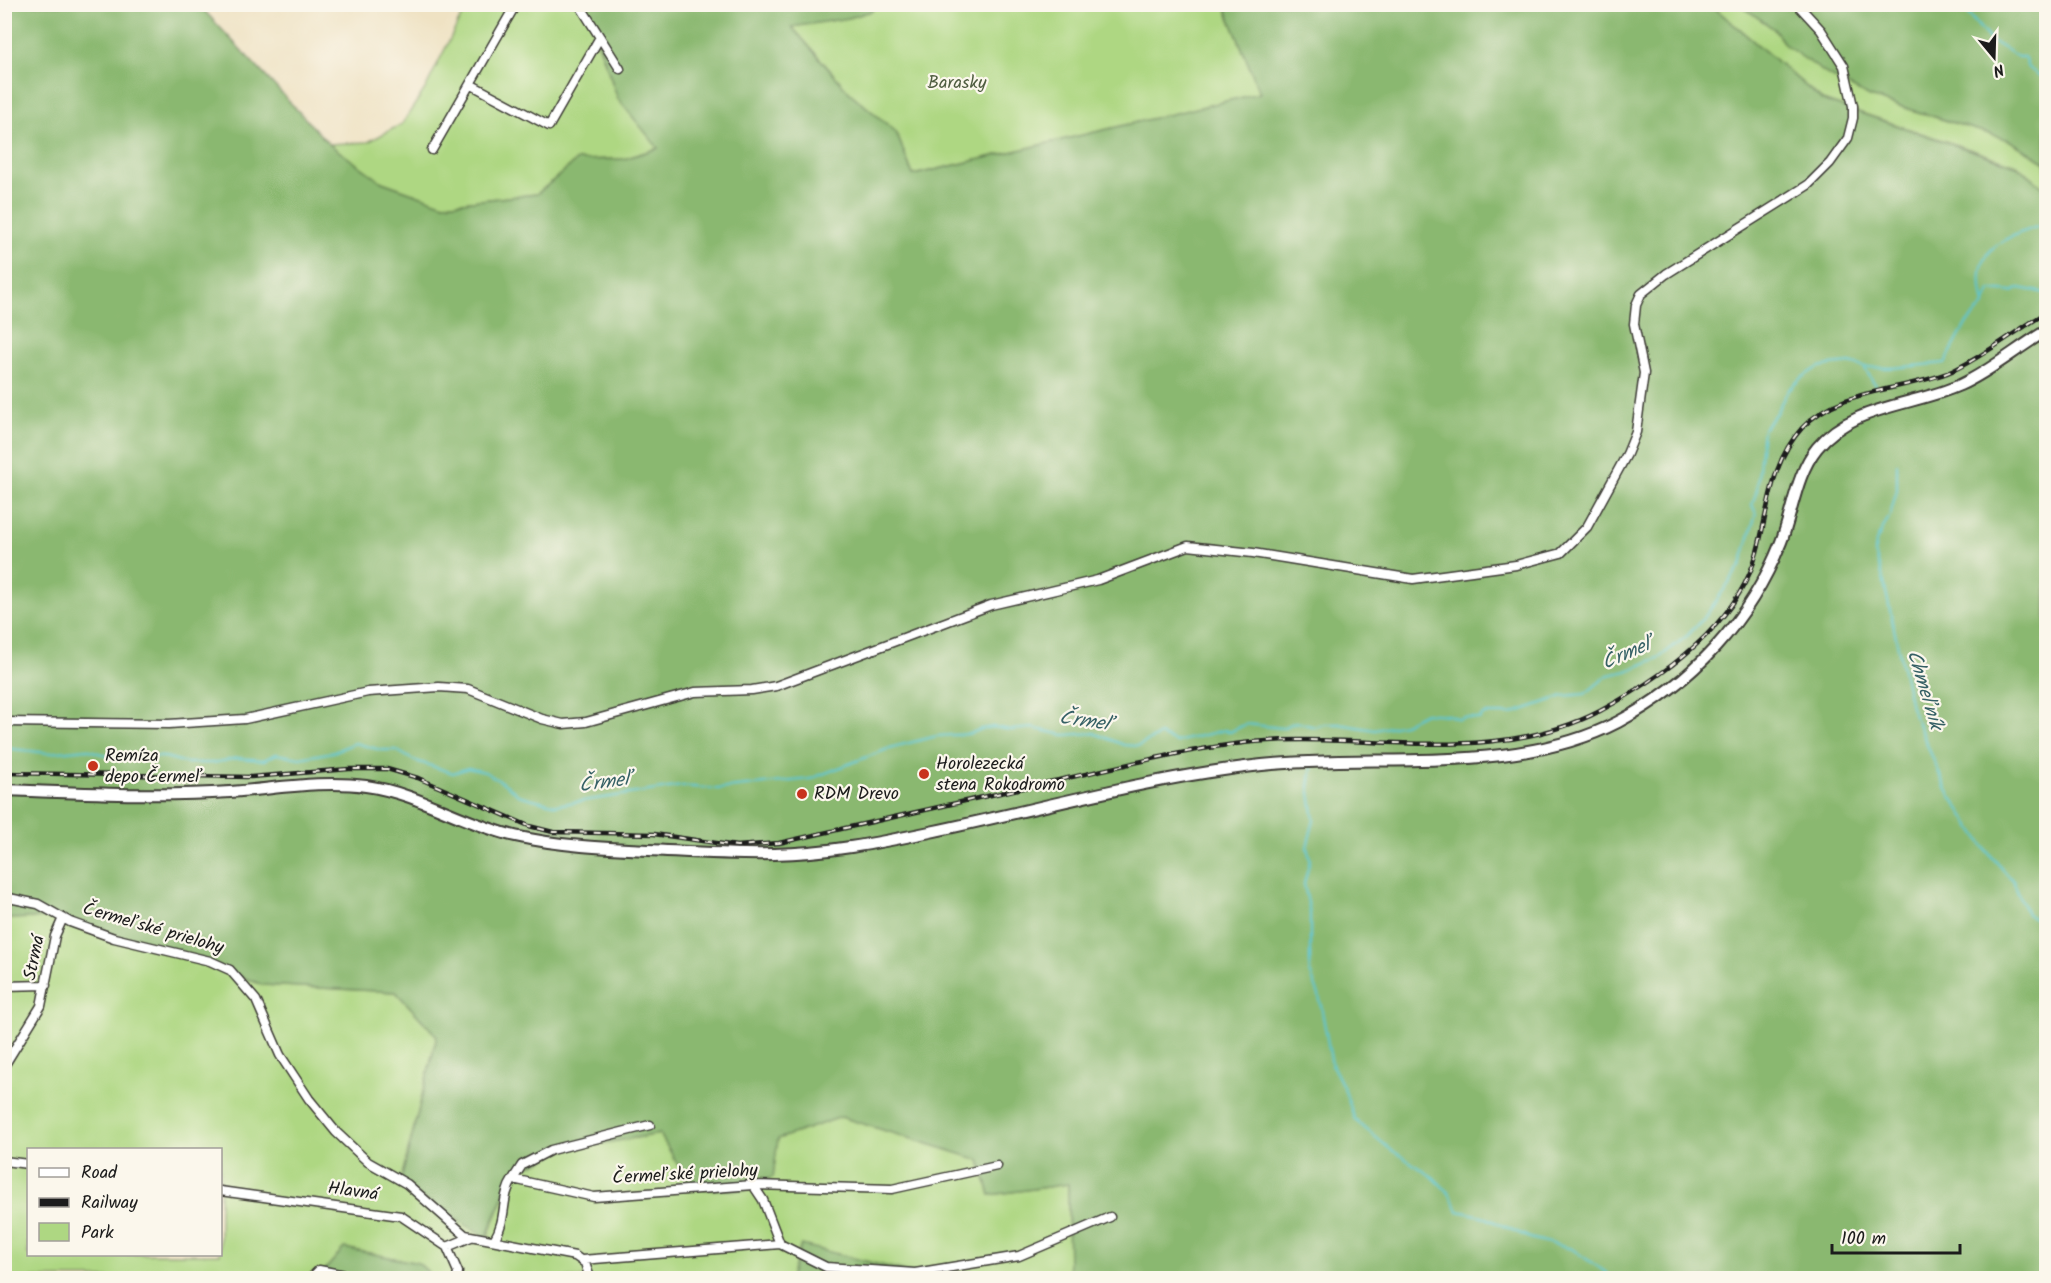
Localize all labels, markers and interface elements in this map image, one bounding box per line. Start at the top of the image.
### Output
north arrow [1964,27,2024,87]
text: N [1990,56,2007,83]
park label: Barasky [928,69,987,98]
water label: Črmeľ [1597,627,1663,680]
water label: Chmeľník [1897,646,1952,736]
water label: Črmeľ [1057,702,1119,742]
place label: Remíza depo Čermeľ [105,742,203,792]
place label: Horolezecká stena Rokodromo [936,750,1065,800]
marker: Remíza depo Čermeľ [86,759,100,773]
water label: Črmeľ [577,763,639,803]
marker: Horolezecká stena Rokodromo [917,767,931,781]
place label: RDM Drevo [814,780,899,809]
marker: RDM Drevo [795,787,809,801]
street label: Čermeľské prielohy [79,895,228,963]
street label: Strmá [16,931,54,983]
legend [27,1148,222,1256]
street label: Čermeľské prielohy [611,1157,759,1193]
text: Road [81,1159,118,1188]
street label: Hlavná [326,1174,382,1210]
text: Railway [81,1189,138,1218]
scale bar [1832,1217,1960,1255]
text: Park [81,1219,114,1248]
text: 100 m [1841,1225,1886,1254]

